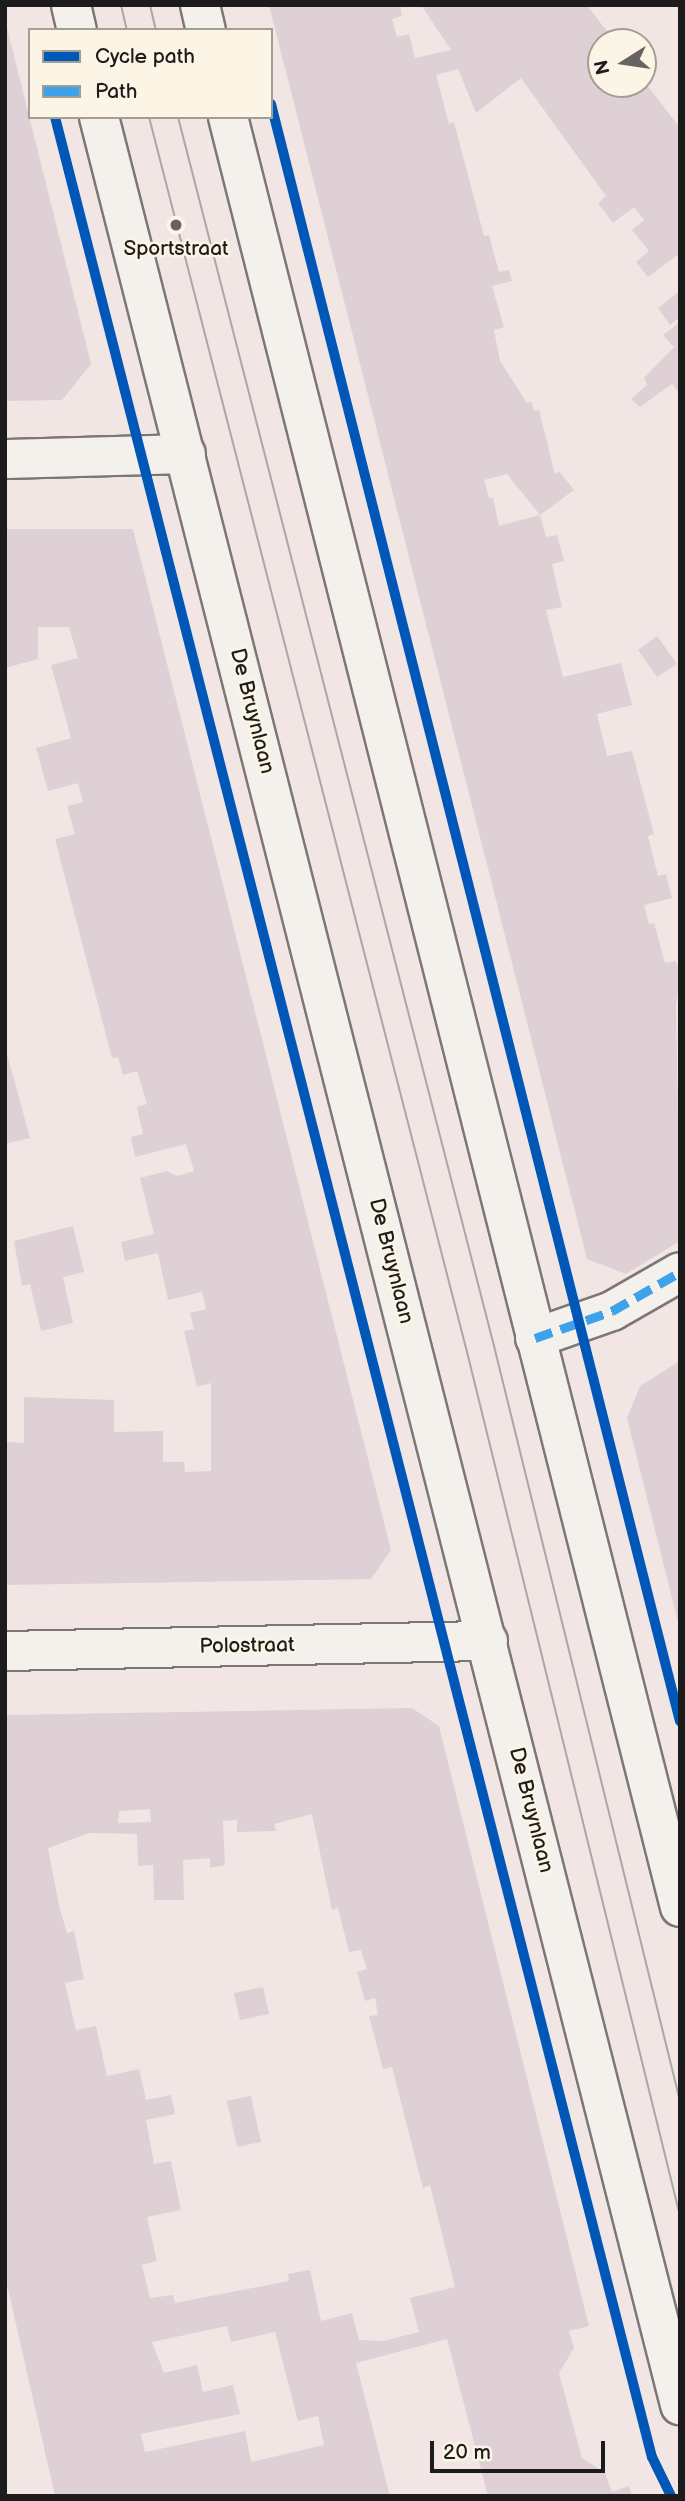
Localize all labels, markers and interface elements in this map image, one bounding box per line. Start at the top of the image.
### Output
legend [28,28,273,119]
north arrow [587,28,657,98]
text: Cycle path [95,44,195,69]
text: N [590,58,616,76]
text: Path [95,79,137,104]
marker: Sportstraat [168,217,184,233]
place label: Sportstraat [123,236,229,262]
street label: De Bruynlaan [224,646,280,776]
street label: De Bruynlaan [363,1196,419,1326]
street label: Polostraat [199,1633,295,1659]
street label: De Bruynlaan [503,1745,559,1875]
scale bar [433,2428,608,2472]
text: 20 m [443,2440,491,2465]

